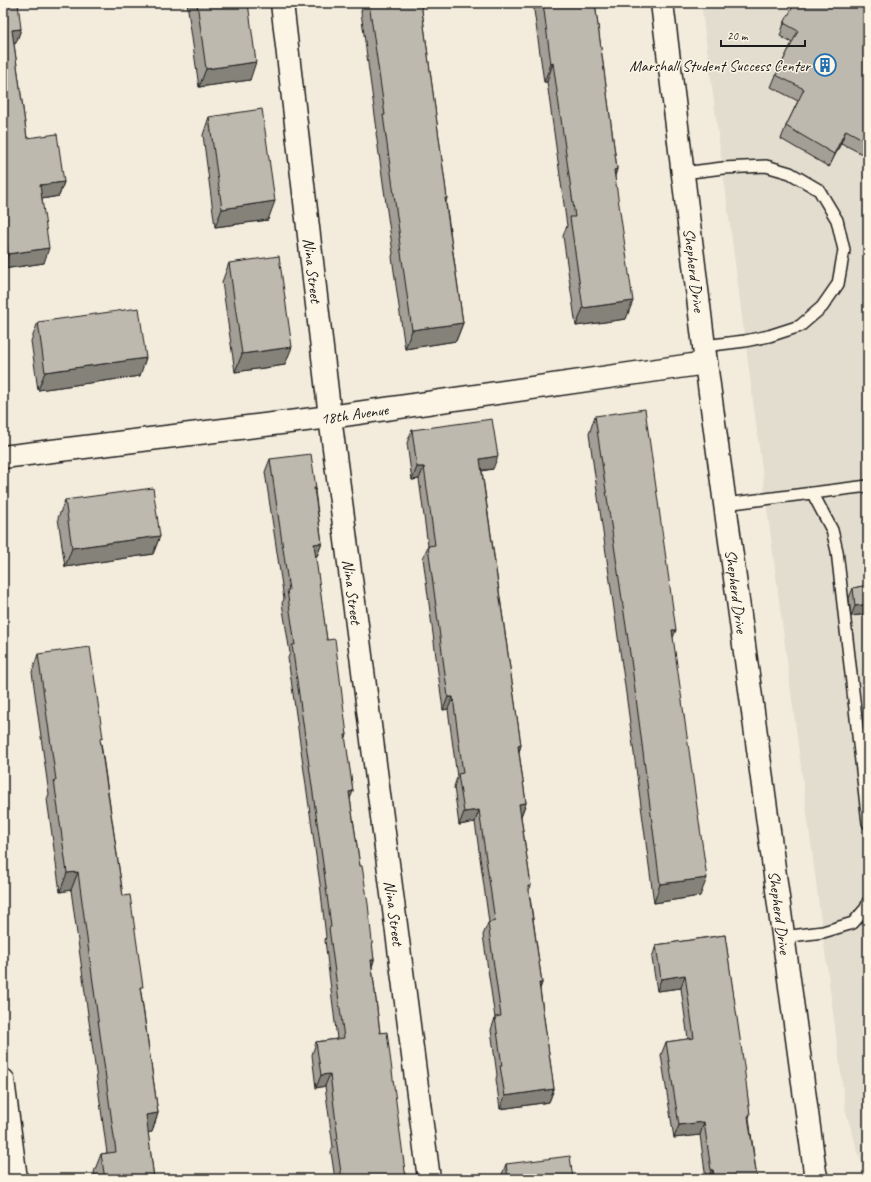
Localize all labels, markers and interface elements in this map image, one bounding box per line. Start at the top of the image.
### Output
scale bar [721,22,805,48]
text: 20 m [727,28,749,44]
building icon: Marshall Student Success Center [812,52,838,78]
place label: Marshall Student Success Center [629,56,812,76]
street label: Shepherd Drive [679,227,709,315]
street label: Nina Street [298,237,326,305]
street label: 18th Avenue [320,400,391,429]
street label: Shepherd Drive [720,549,752,636]
street label: Nina Street [338,558,366,627]
street label: Shepherd Drive [764,870,795,957]
street label: Nina Street [379,880,408,948]

